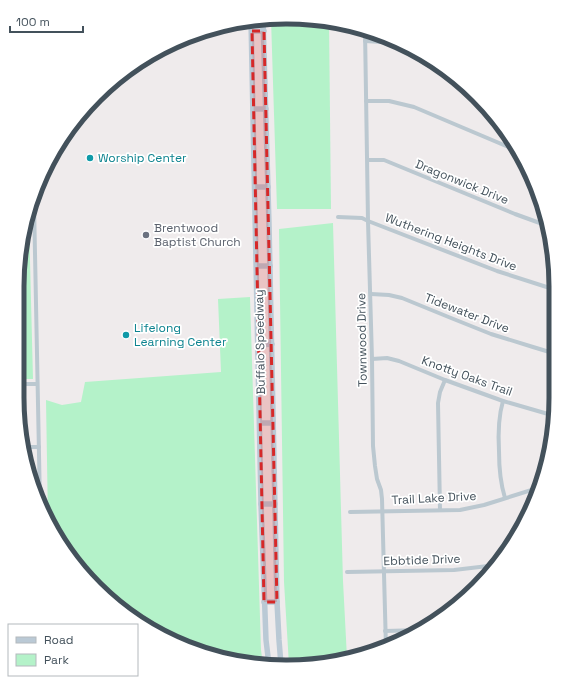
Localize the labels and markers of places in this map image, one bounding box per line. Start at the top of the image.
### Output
place label: Worship Center [98,150,187,166]
marker: Worship Center [85,153,95,163]
place label: Brentwood Baptist Church [154,220,241,250]
marker: Brentwood Baptist Church [141,230,151,240]
place label: Lifelong Learning Center [134,320,227,350]
marker: Lifelong Learning Center [121,330,131,340]

